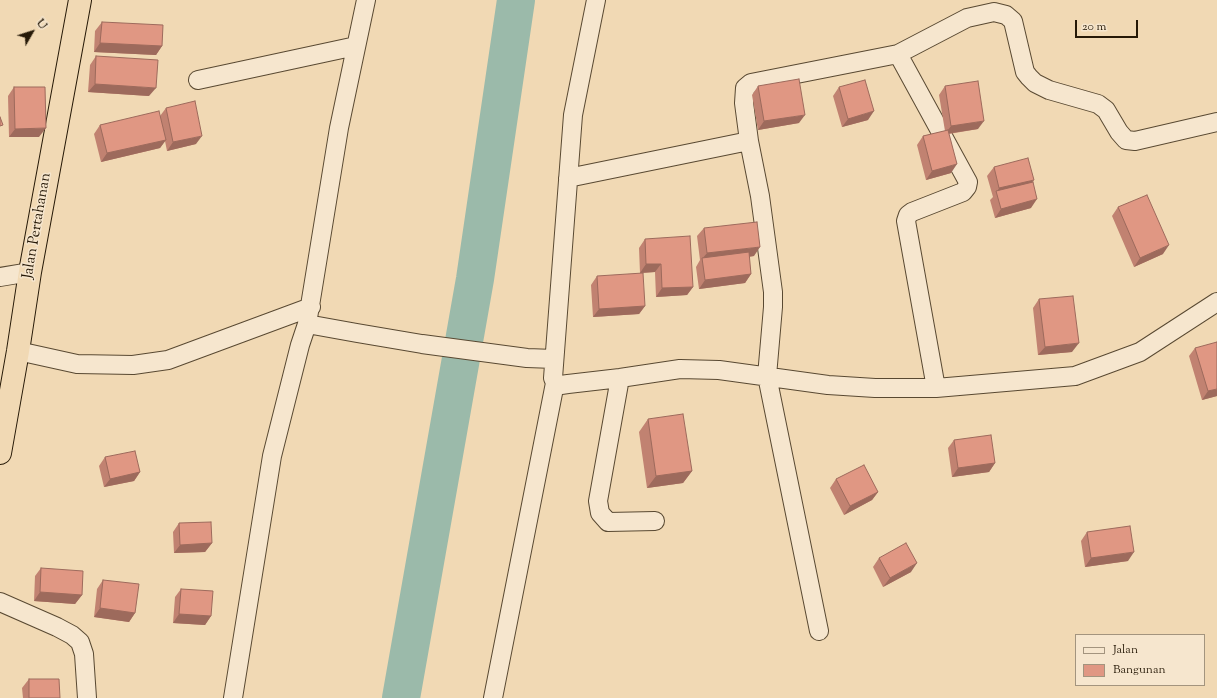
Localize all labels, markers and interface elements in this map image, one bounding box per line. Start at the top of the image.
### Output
north arrow [12,12,52,52]
scale bar [1077,12,1140,38]
text: U [32,16,50,33]
text: 20 m [1082,18,1106,36]
street label: Jalan Pertahanan [20,172,56,280]
legend [1075,634,1205,686]
text: Jalan [1113,641,1138,659]
text: Bangunan [1113,661,1166,679]

